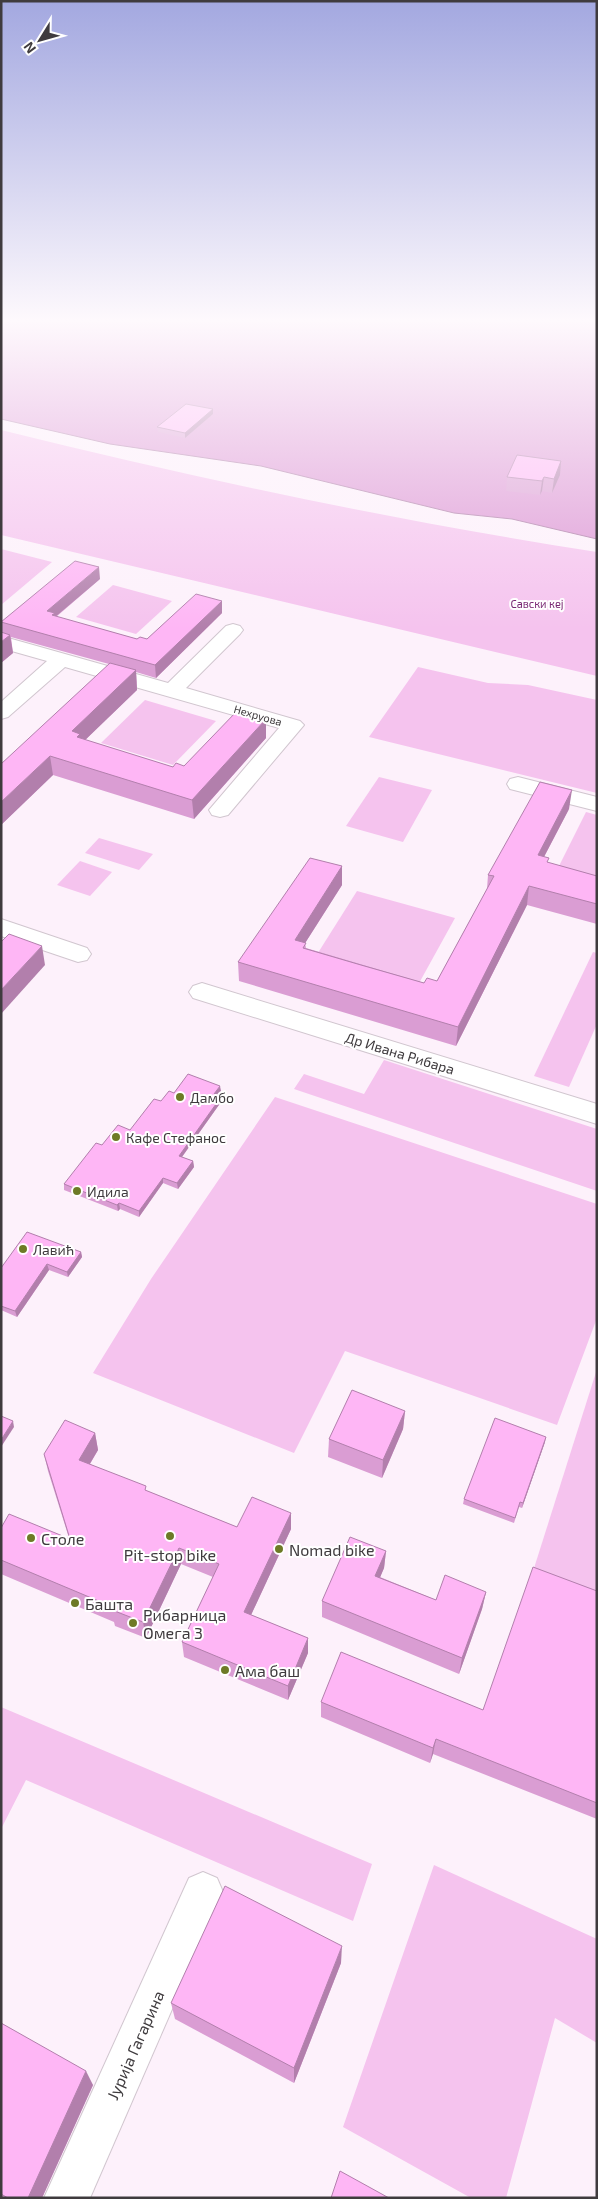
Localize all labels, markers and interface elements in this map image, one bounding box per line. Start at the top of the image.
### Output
north arrow [15,15,65,65]
text: N [19,39,39,57]
park label: Савски кеј [510,597,564,611]
street label: Нехруова [232,702,284,729]
street label: Др Ивана Рибара [343,1028,457,1078]
place label: Дамбо [190,1089,234,1106]
marker: Дамбо [174,1091,186,1103]
place label: Кафе Стефанос [126,1129,226,1146]
marker: Кафе Стефанос [110,1131,122,1143]
place label: Идила [87,1183,129,1200]
marker: Идила [71,1185,83,1197]
place label: Лавић [33,1241,74,1258]
marker: Лавић [17,1243,29,1255]
place label: Столе [41,1529,84,1548]
marker: Pit-stop bike [164,1530,176,1542]
marker: Столе [25,1532,37,1544]
place label: Nomad bike [289,1540,375,1559]
marker: Nomad bike [273,1543,285,1555]
place label: Pit-stop bike [124,1545,216,1564]
place label: Башта [85,1594,133,1613]
marker: Башта [69,1597,81,1609]
place label: Рибарница Омега 3 [143,1605,226,1642]
marker: Рибарница Омега 3 [127,1617,139,1629]
place label: Ама баш [235,1661,300,1680]
marker: Ама баш [219,1664,231,1676]
street label: Јурија Гагарина [102,1987,168,2103]

